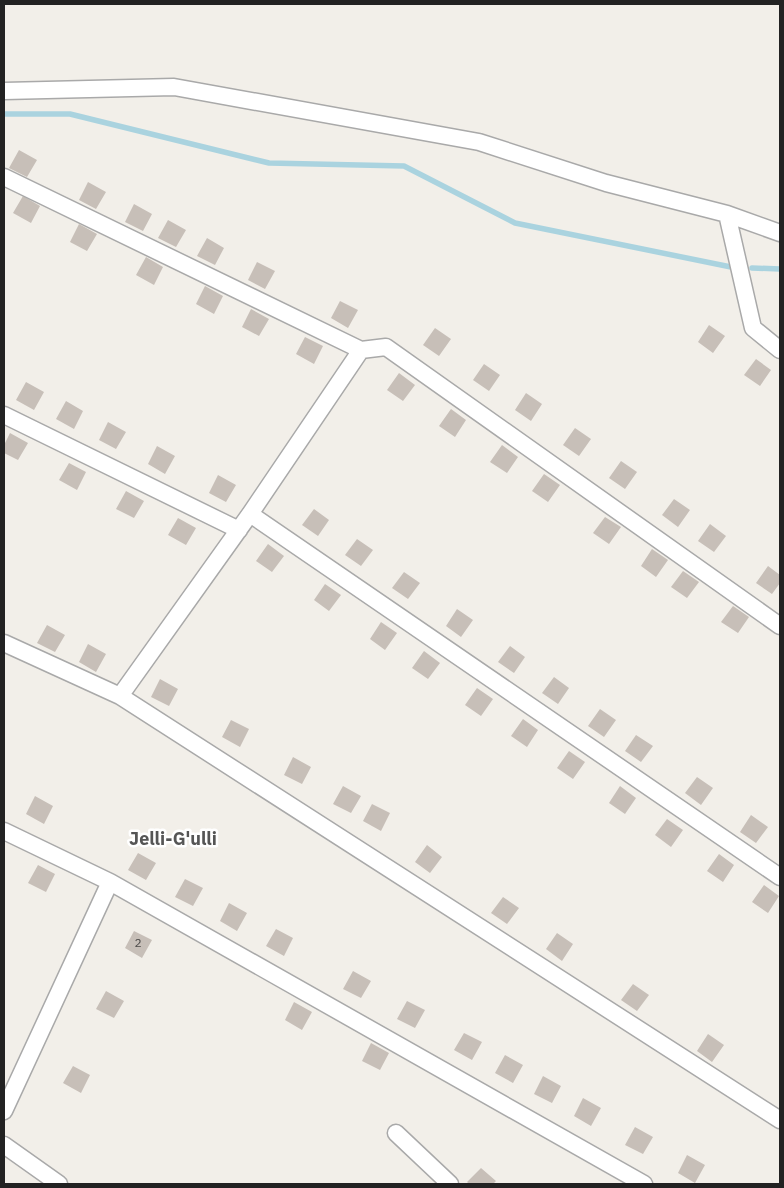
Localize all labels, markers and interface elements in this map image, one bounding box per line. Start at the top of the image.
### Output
district label: Jelli-G'ulli [129,827,217,850]
house number: 2 [134,935,142,950]

